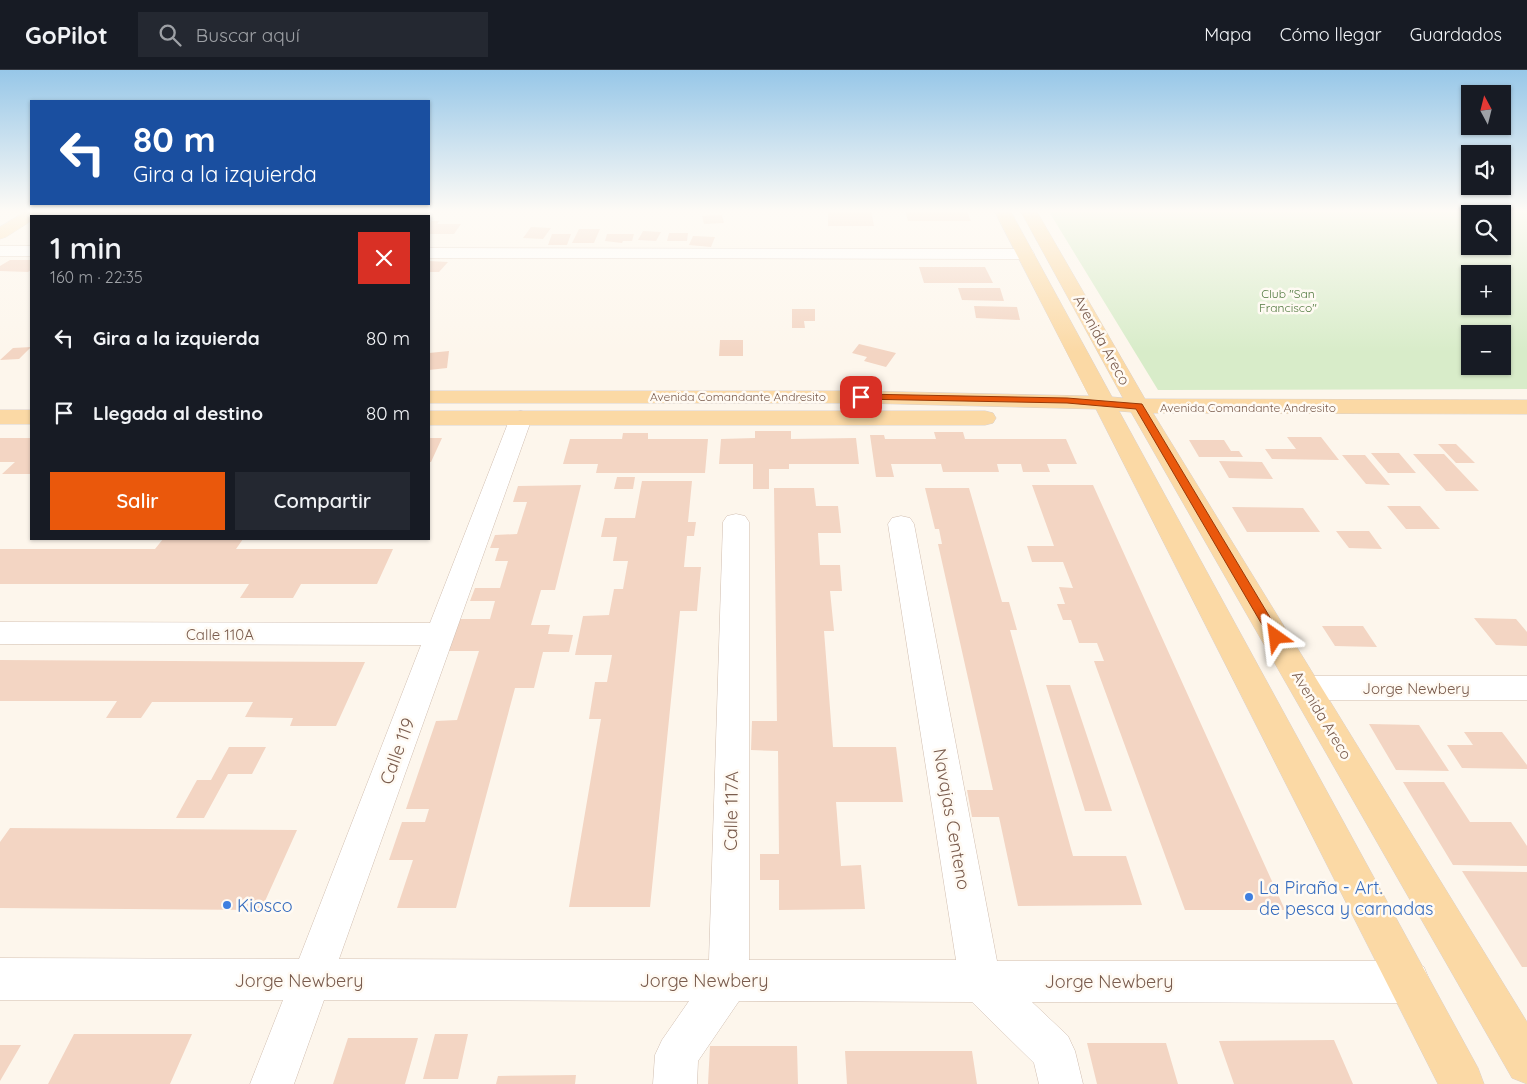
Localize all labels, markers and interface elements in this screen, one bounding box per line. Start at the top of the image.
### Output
search box [138,12,488,57]
text: GoPilot [25,20,108,50]
icon: search [156,21,184,49]
text: Buscar aquí [196,23,300,47]
text: Mapa [1204,23,1252,46]
text: Cómo llegar [1280,23,1382,46]
text: Guardados [1410,23,1502,46]
north arrow [1461,85,1511,135]
map controls [1461,85,1511,375]
text: 80 m [133,117,216,161]
icon: left [50,120,115,185]
button: sound [1461,145,1511,195]
text: Gira a la izquierda [133,160,317,188]
button: search [1461,205,1511,255]
text: 1 min [50,229,122,267]
button: close [358,232,410,284]
button: + [1461,265,1511,315]
text: 160 m · 22:35 [50,267,143,287]
park label: Club "San Francisco" [1259,286,1317,315]
street label: Avenida Areco [1069,292,1135,388]
icon: left [50,324,78,352]
button: − [1461,325,1511,375]
text: Gira a la izquierda [93,326,260,350]
text: 80 m [366,326,410,350]
pin [840,376,882,418]
icon: arrive [847,383,875,411]
street label: Avenida Comandante Andresito [650,389,826,404]
icon: arrive [50,399,78,427]
street label: Avenida Comandante Andresito [1160,400,1336,415]
text: Llegada al destino [93,401,263,425]
text: 80 m [366,401,410,425]
button: Salir [50,472,225,530]
button: Compartir [235,472,410,530]
position arrow [1249,610,1301,662]
street label: Calle 110A [186,625,254,644]
street label: Avenida Areco [1288,667,1356,763]
street label: Jorge Newbery [1362,679,1470,698]
street label: Calle 119 [374,715,420,787]
street label: Navajas Centeno [928,747,976,891]
street label: Calle 117A [719,770,743,851]
place label: La Piraña - Art. de pesca y carnadas [1259,876,1434,920]
marker: La Piraña - Art. de pesca y carnadas [1243,891,1255,903]
place label: Kiosco [237,894,293,917]
marker: Kiosco [221,899,233,911]
street label: Jorge Newbery [235,969,363,992]
street label: Jorge Newbery [640,969,768,992]
street label: Jorge Newbery [1045,970,1173,993]

